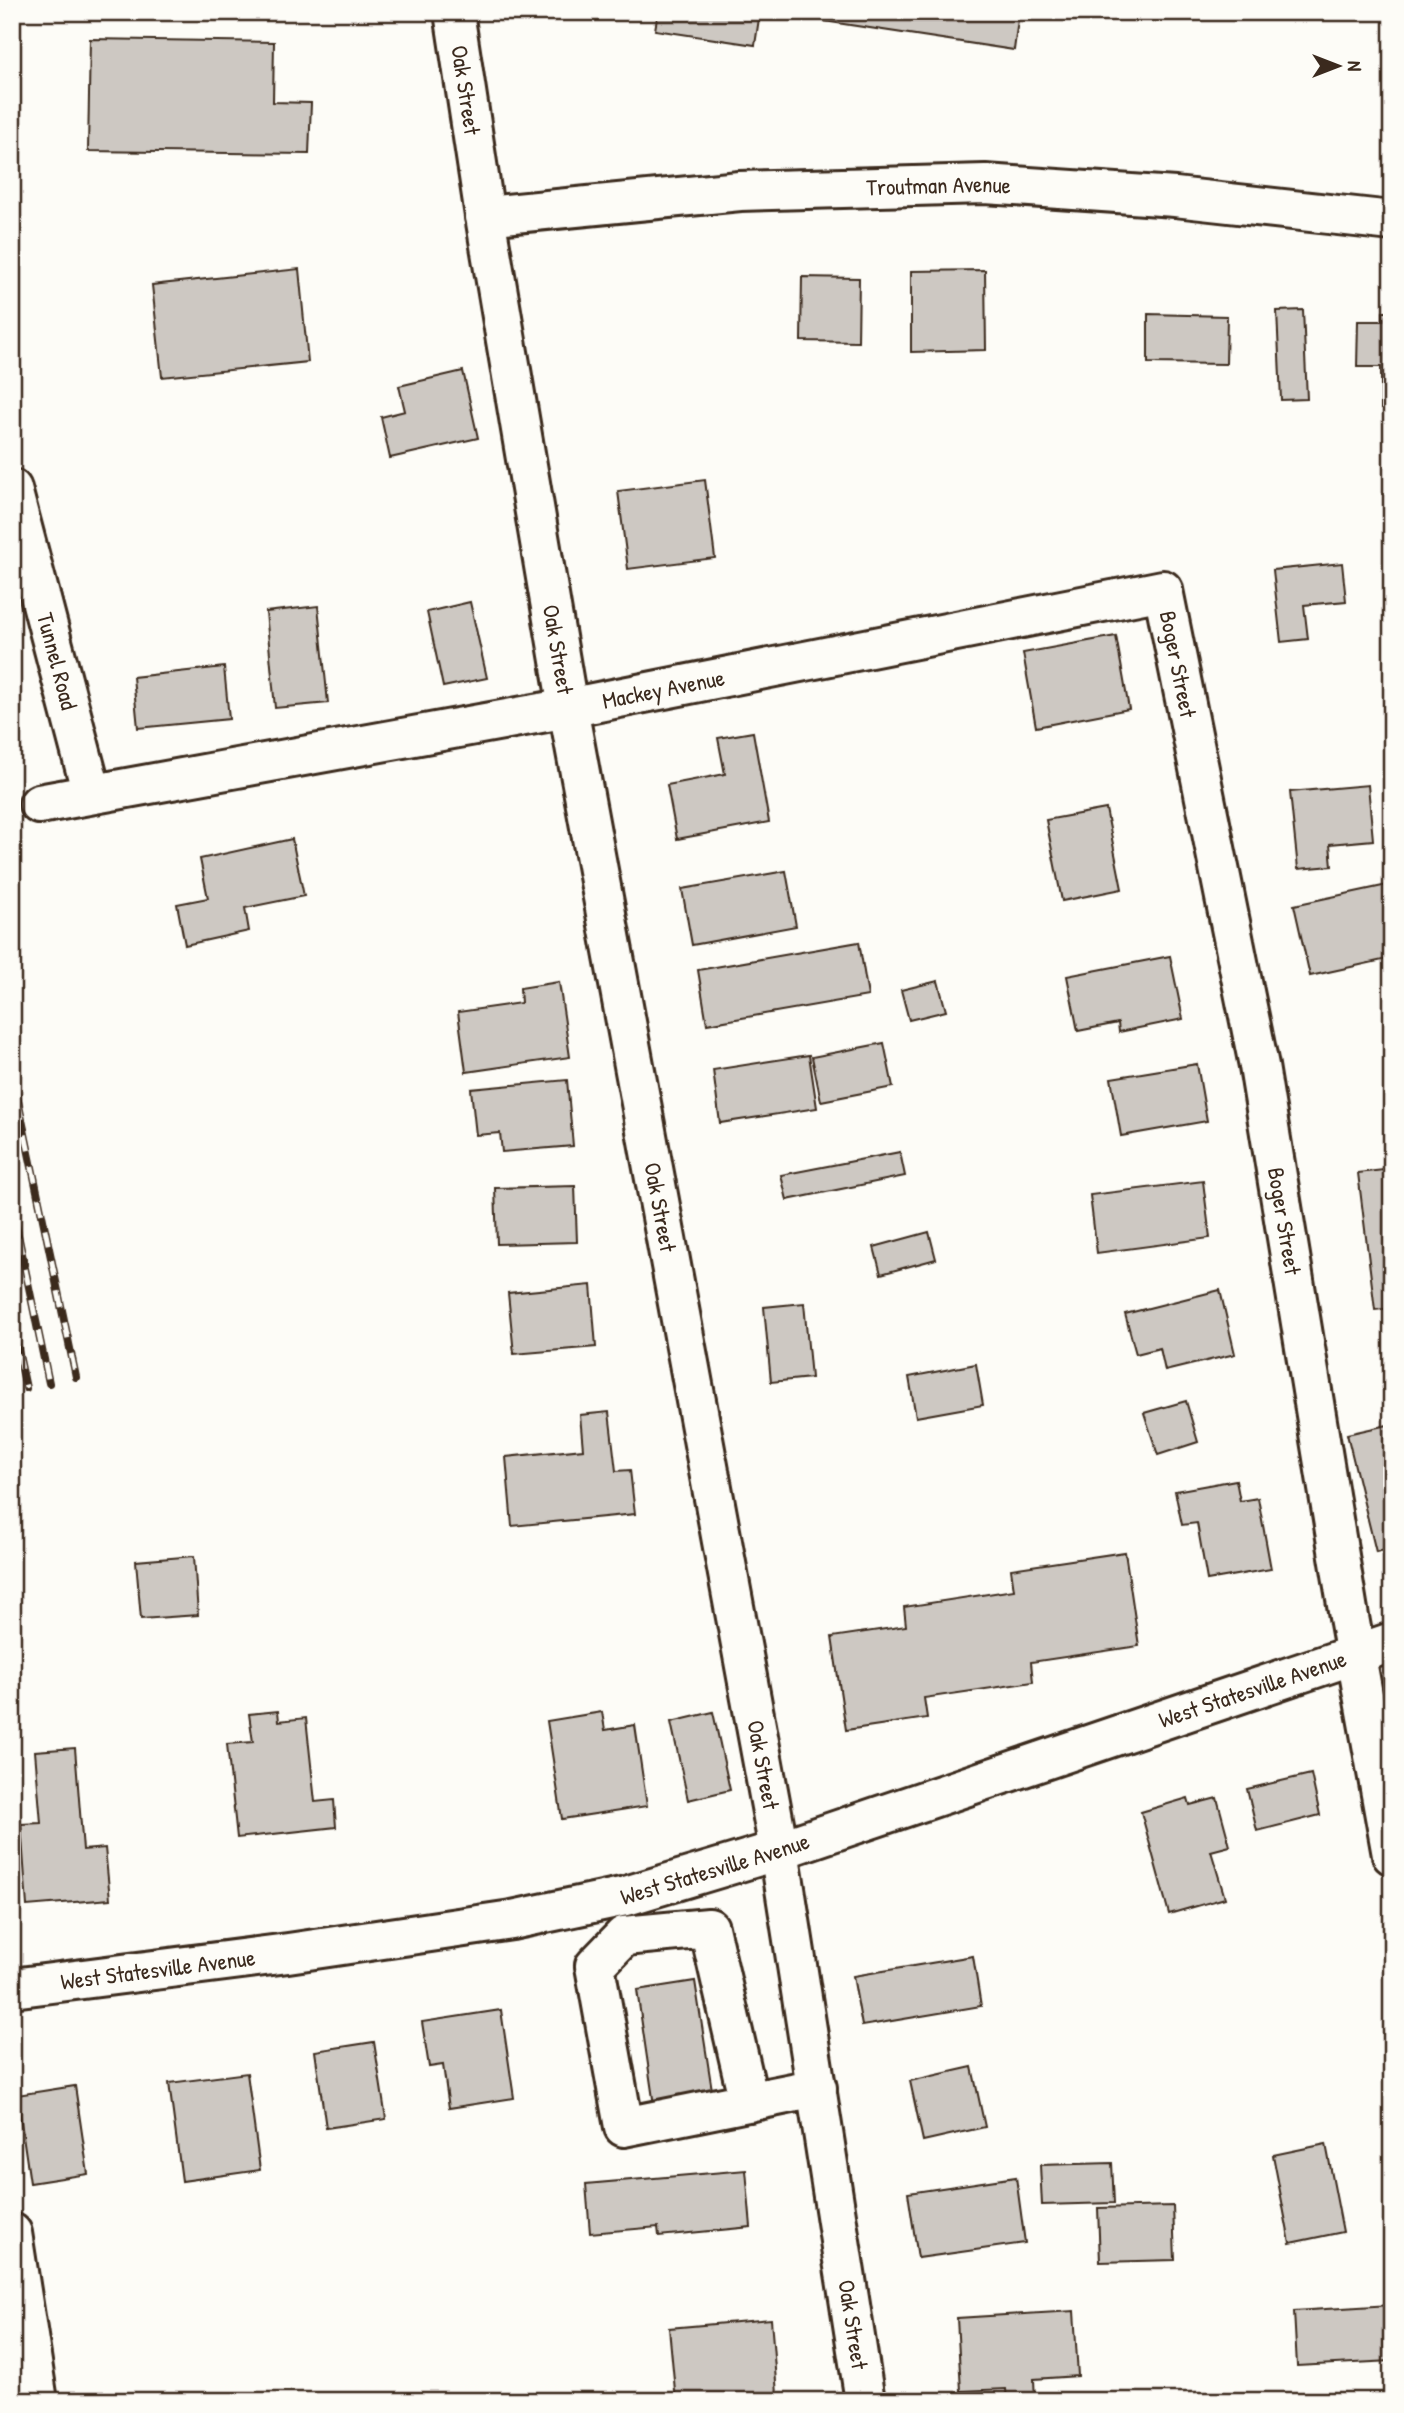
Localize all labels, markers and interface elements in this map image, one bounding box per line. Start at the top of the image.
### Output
north arrow [1302,32,1372,102]
street label: Oak Street [444,43,489,138]
text: N [1342,61,1368,71]
street label: Troutman Avenue [866,168,1012,202]
street label: Oak Street [536,602,582,698]
street label: Boger Street [1153,608,1205,721]
street label: Tunnel Road [30,609,85,713]
street label: Mackey Avenue [600,661,727,716]
street label: Oak Street [637,1160,684,1255]
street label: Boger Street [1261,1165,1309,1278]
street label: West Statesville Avenue [1155,1643,1350,1735]
street label: Oak Street [740,1718,787,1813]
street label: West Statesville Avenue [617,1825,813,1912]
street label: West Statesville Avenue [59,1941,257,1997]
street label: Oak Street [831,2278,876,2373]

